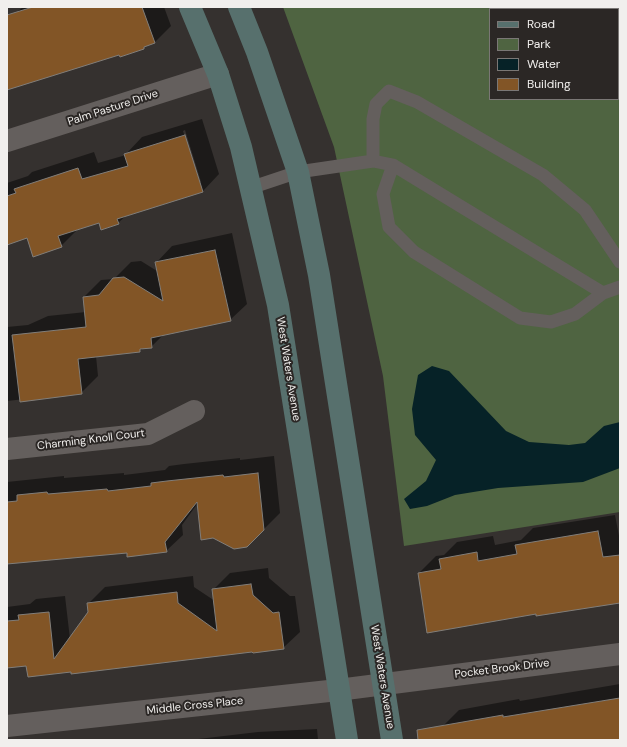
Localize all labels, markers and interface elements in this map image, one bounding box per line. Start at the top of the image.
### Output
legend [489,8,619,100]
text: Road [527,16,555,32]
text: Park [527,36,551,52]
text: Water [527,56,560,72]
text: Building [527,76,571,92]
street label: Palm Pasture Drive [66,87,160,129]
street label: West Waters Avenue [273,316,303,422]
street label: Charming Knoll Court [36,427,146,453]
street label: West Waters Avenue [367,624,397,730]
street label: Pocket Brook Drive [454,657,550,681]
street label: Middle Cross Place [146,694,244,718]

